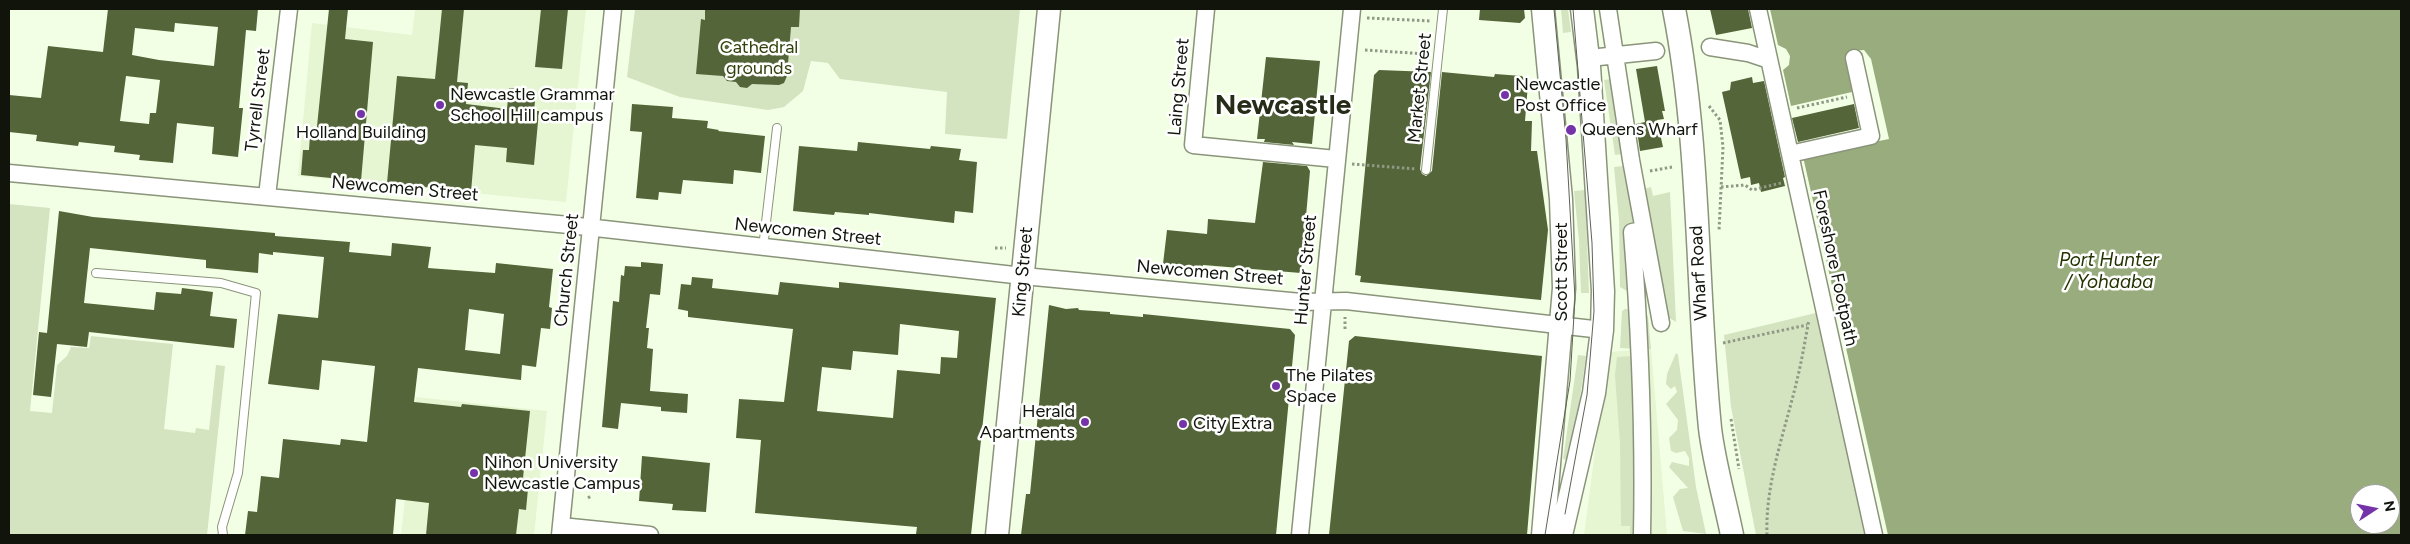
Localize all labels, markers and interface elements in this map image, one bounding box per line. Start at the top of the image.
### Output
street label: Market Street [1403,32,1437,144]
park label: Cathedral grounds [720,37,798,80]
street label: Laing Street [1164,37,1194,137]
street label: Tyrrell Street [241,47,275,153]
place label: Newcastle Post Office [1515,74,1606,116]
place label: Newcastle Grammar School Hill campus [450,84,615,126]
district label: Newcastle [1215,89,1351,123]
marker: Newcastle Post Office [1499,89,1511,101]
marker: Newcastle Grammar School Hill campus [434,99,446,111]
marker: Holland Building [355,108,367,120]
place label: Queens Wharf [1582,119,1698,141]
place label: Holland Building [296,122,426,144]
marker: Queens Wharf [1564,123,1578,137]
street label: Newcomen Street [331,172,479,206]
street label: Foreshore Footpath [1808,188,1862,348]
street label: Church Street [550,212,584,328]
street label: Newcomen Street [733,214,883,250]
street label: Hunter Street [1290,214,1322,326]
street label: Scott Street [1551,222,1573,322]
street label: Wharf Road [1686,225,1712,321]
street label: King Street [1008,226,1038,318]
water label: Port Hunter / Yohaaba [2059,249,2159,293]
street label: Newcomen Street [1136,256,1284,290]
place label: The Pilates Space [1286,365,1373,408]
marker: The Pilates Space [1270,380,1282,392]
place label: Herald Apartments [980,401,1075,444]
place label: City Extra [1193,413,1272,435]
marker: Herald Apartments [1079,416,1091,428]
marker: City Extra [1177,418,1189,430]
place label: Nihon University Newcastle Campus [484,452,640,494]
marker: Nihon University Newcastle Campus [468,467,480,479]
north arrow [2350,484,2400,534]
text: N [2380,499,2399,513]

